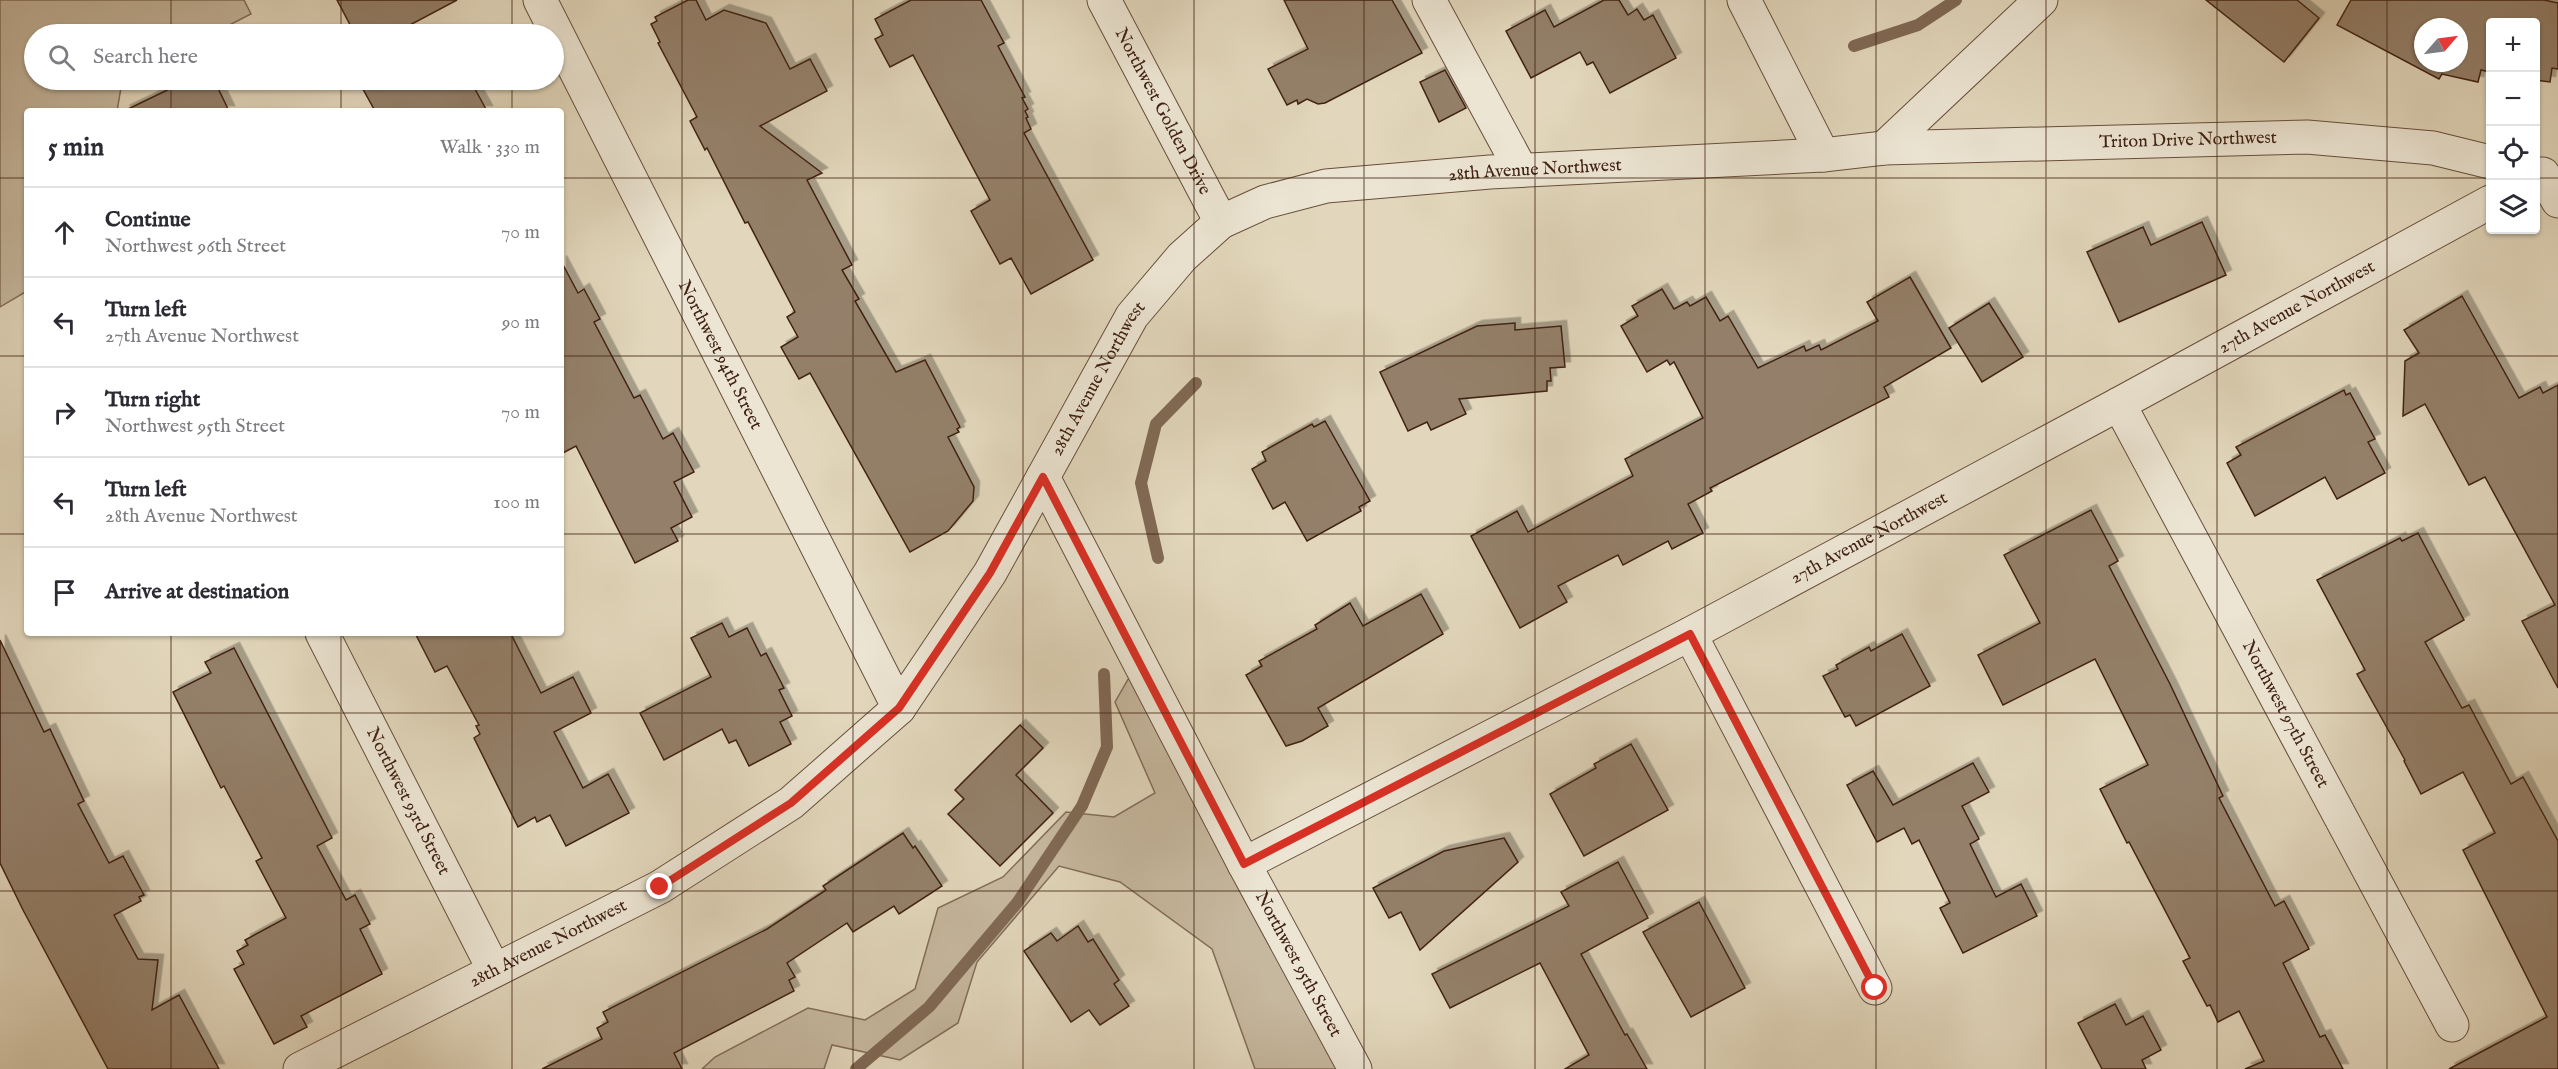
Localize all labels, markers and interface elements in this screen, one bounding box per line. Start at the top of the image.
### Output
north arrow [2414,18,2468,72]
map controls [2486,18,2540,234]
button: + [2486,18,2540,72]
search box [24,24,564,90]
street label: Northwest Golden Drive [1109,24,1216,199]
icon: search [45,41,78,74]
text: Search here [93,43,198,71]
button: − [2486,72,2540,126]
street label: Triton Drive Northwest [2099,126,2277,154]
button: locate [2486,126,2540,180]
text: 5 min [48,131,104,164]
text: Walk · 330 m [440,135,540,160]
street label: 28th Avenue Northwest [1447,154,1622,187]
button: layers [2486,180,2540,234]
text: Continue [105,206,191,234]
icon: ahead [48,216,81,249]
text: 70 m [501,220,540,245]
text: Northwest 96th Street [105,234,286,259]
street label: 27th Avenue Northwest [2215,255,2379,359]
street label: Northwest 94th Street [673,276,767,433]
text: Turn left [105,296,187,324]
street label: 28th Avenue Northwest [1045,297,1151,460]
icon: left [48,306,81,339]
text: 90 m [502,310,540,335]
text: 27th Avenue Northwest [105,324,299,349]
text: Turn right [105,386,200,414]
icon: right [48,396,81,429]
text: 70 m [501,400,540,425]
text: Northwest 95th Street [105,414,285,439]
text: Turn left [105,476,187,504]
icon: left [48,486,81,519]
street label: 27th Avenue Northwest [1787,487,1952,589]
text: 100 m [493,490,540,515]
text: 28th Avenue Northwest [105,504,298,529]
icon: arrive [48,576,81,609]
text: Arrive at destination [105,578,289,606]
street label: Northwest 97th Street [2236,636,2334,792]
street label: Northwest 93rd Street [361,724,455,879]
route end [646,873,672,899]
street label: Northwest 95th Street [1250,887,1347,1041]
street label: 28th Avenue Northwest [465,894,631,993]
route start [1861,974,1887,1000]

